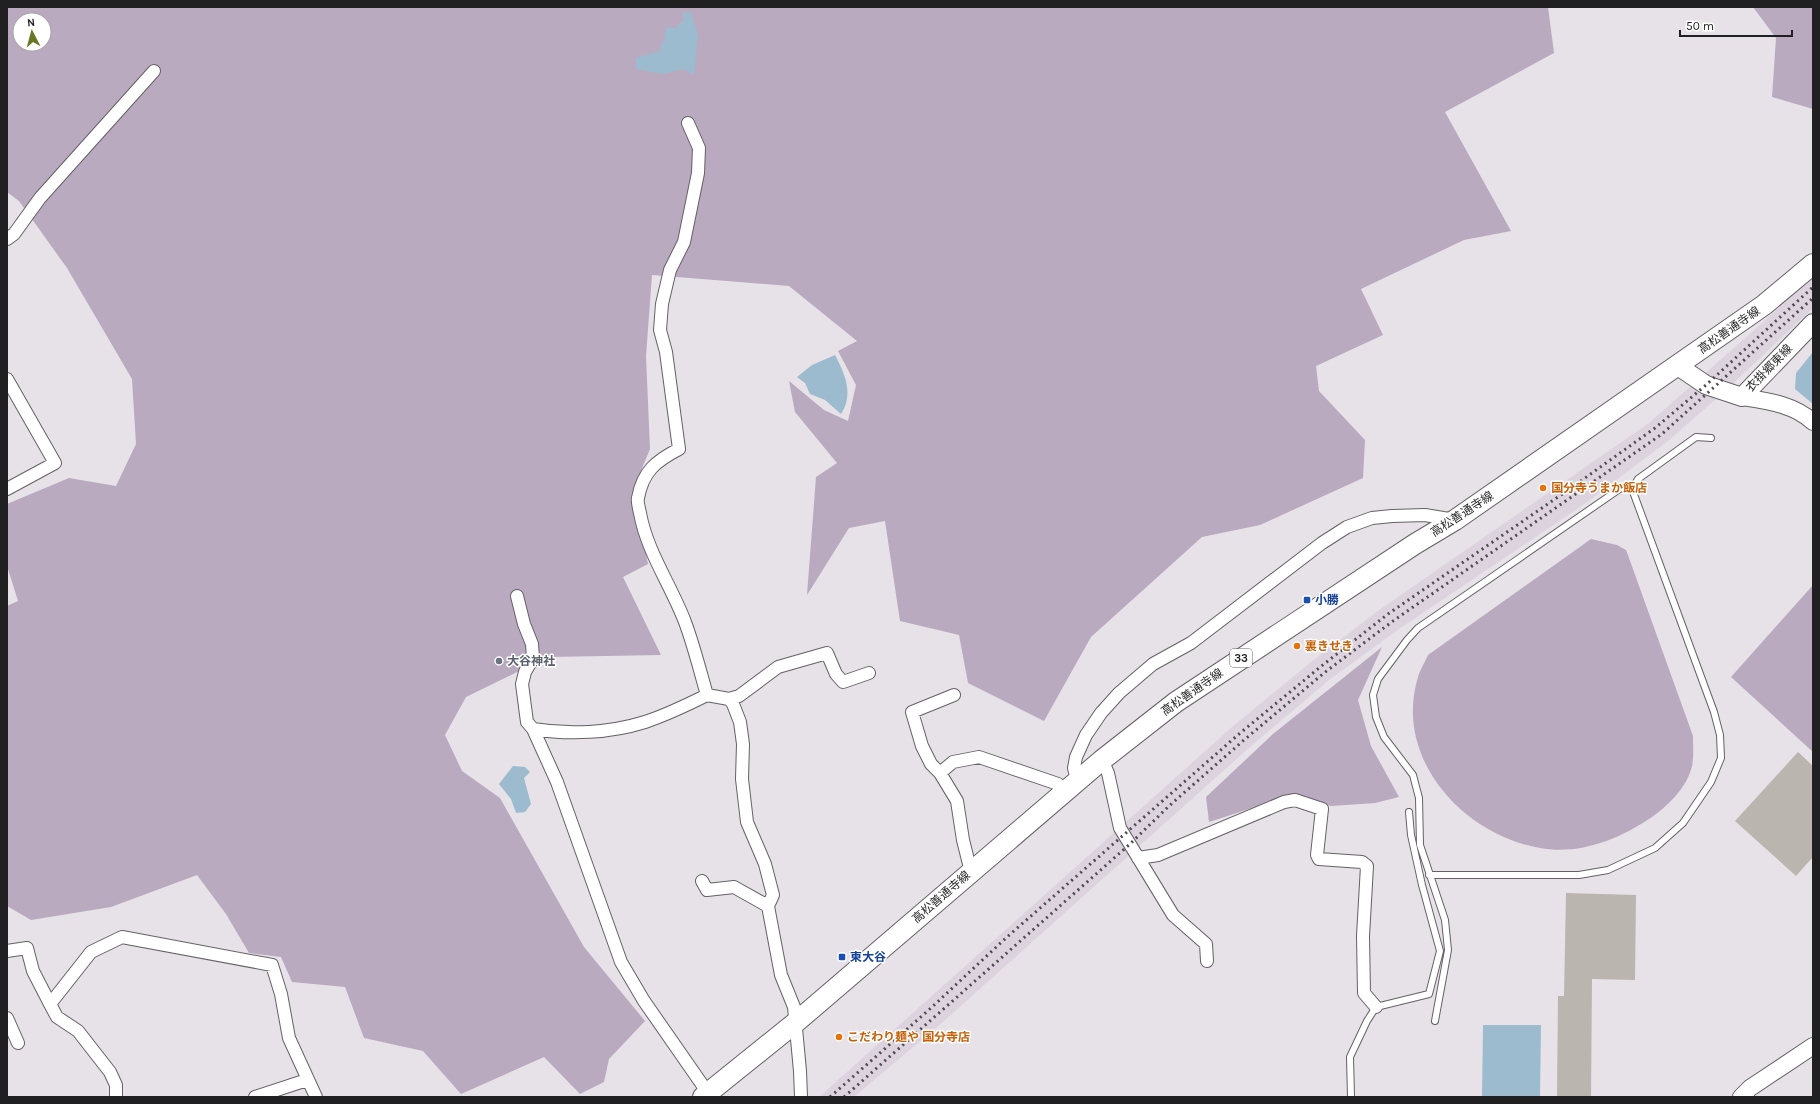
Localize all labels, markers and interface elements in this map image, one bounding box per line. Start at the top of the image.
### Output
north arrow [12,12,52,52]
scale bar [1680,12,1792,38]
text: N [26,16,36,29]
text: 50 m [1686,19,1714,33]
street label: 高松善通寺線 [1695,304,1763,356]
street label: 衣掛郷東線 [1743,342,1795,394]
place label: 国分寺うまか飯店 [1551,481,1647,495]
marker: 国分寺うまか飯店 [1538,483,1548,493]
street label: 高松善通寺線 [1428,489,1496,539]
place label: 小勝 [1315,593,1339,607]
marker: 小勝 [1302,595,1312,605]
place label: 裏きせき [1305,639,1353,653]
marker: 裏きせき [1292,641,1302,651]
road number: 33 [1230,649,1252,667]
place label: 大谷神社 [507,654,555,668]
marker: 大谷神社 [494,656,504,666]
street label: 高松善通寺線 [1158,666,1226,718]
street label: 高松善通寺線 [909,868,973,926]
place label: 東大谷 [850,950,886,964]
marker: 東大谷 [837,952,847,962]
place label: こだわり麺や 国分寺店 [847,1030,970,1044]
marker: こだわり麺や 国分寺店 [834,1032,844,1042]

